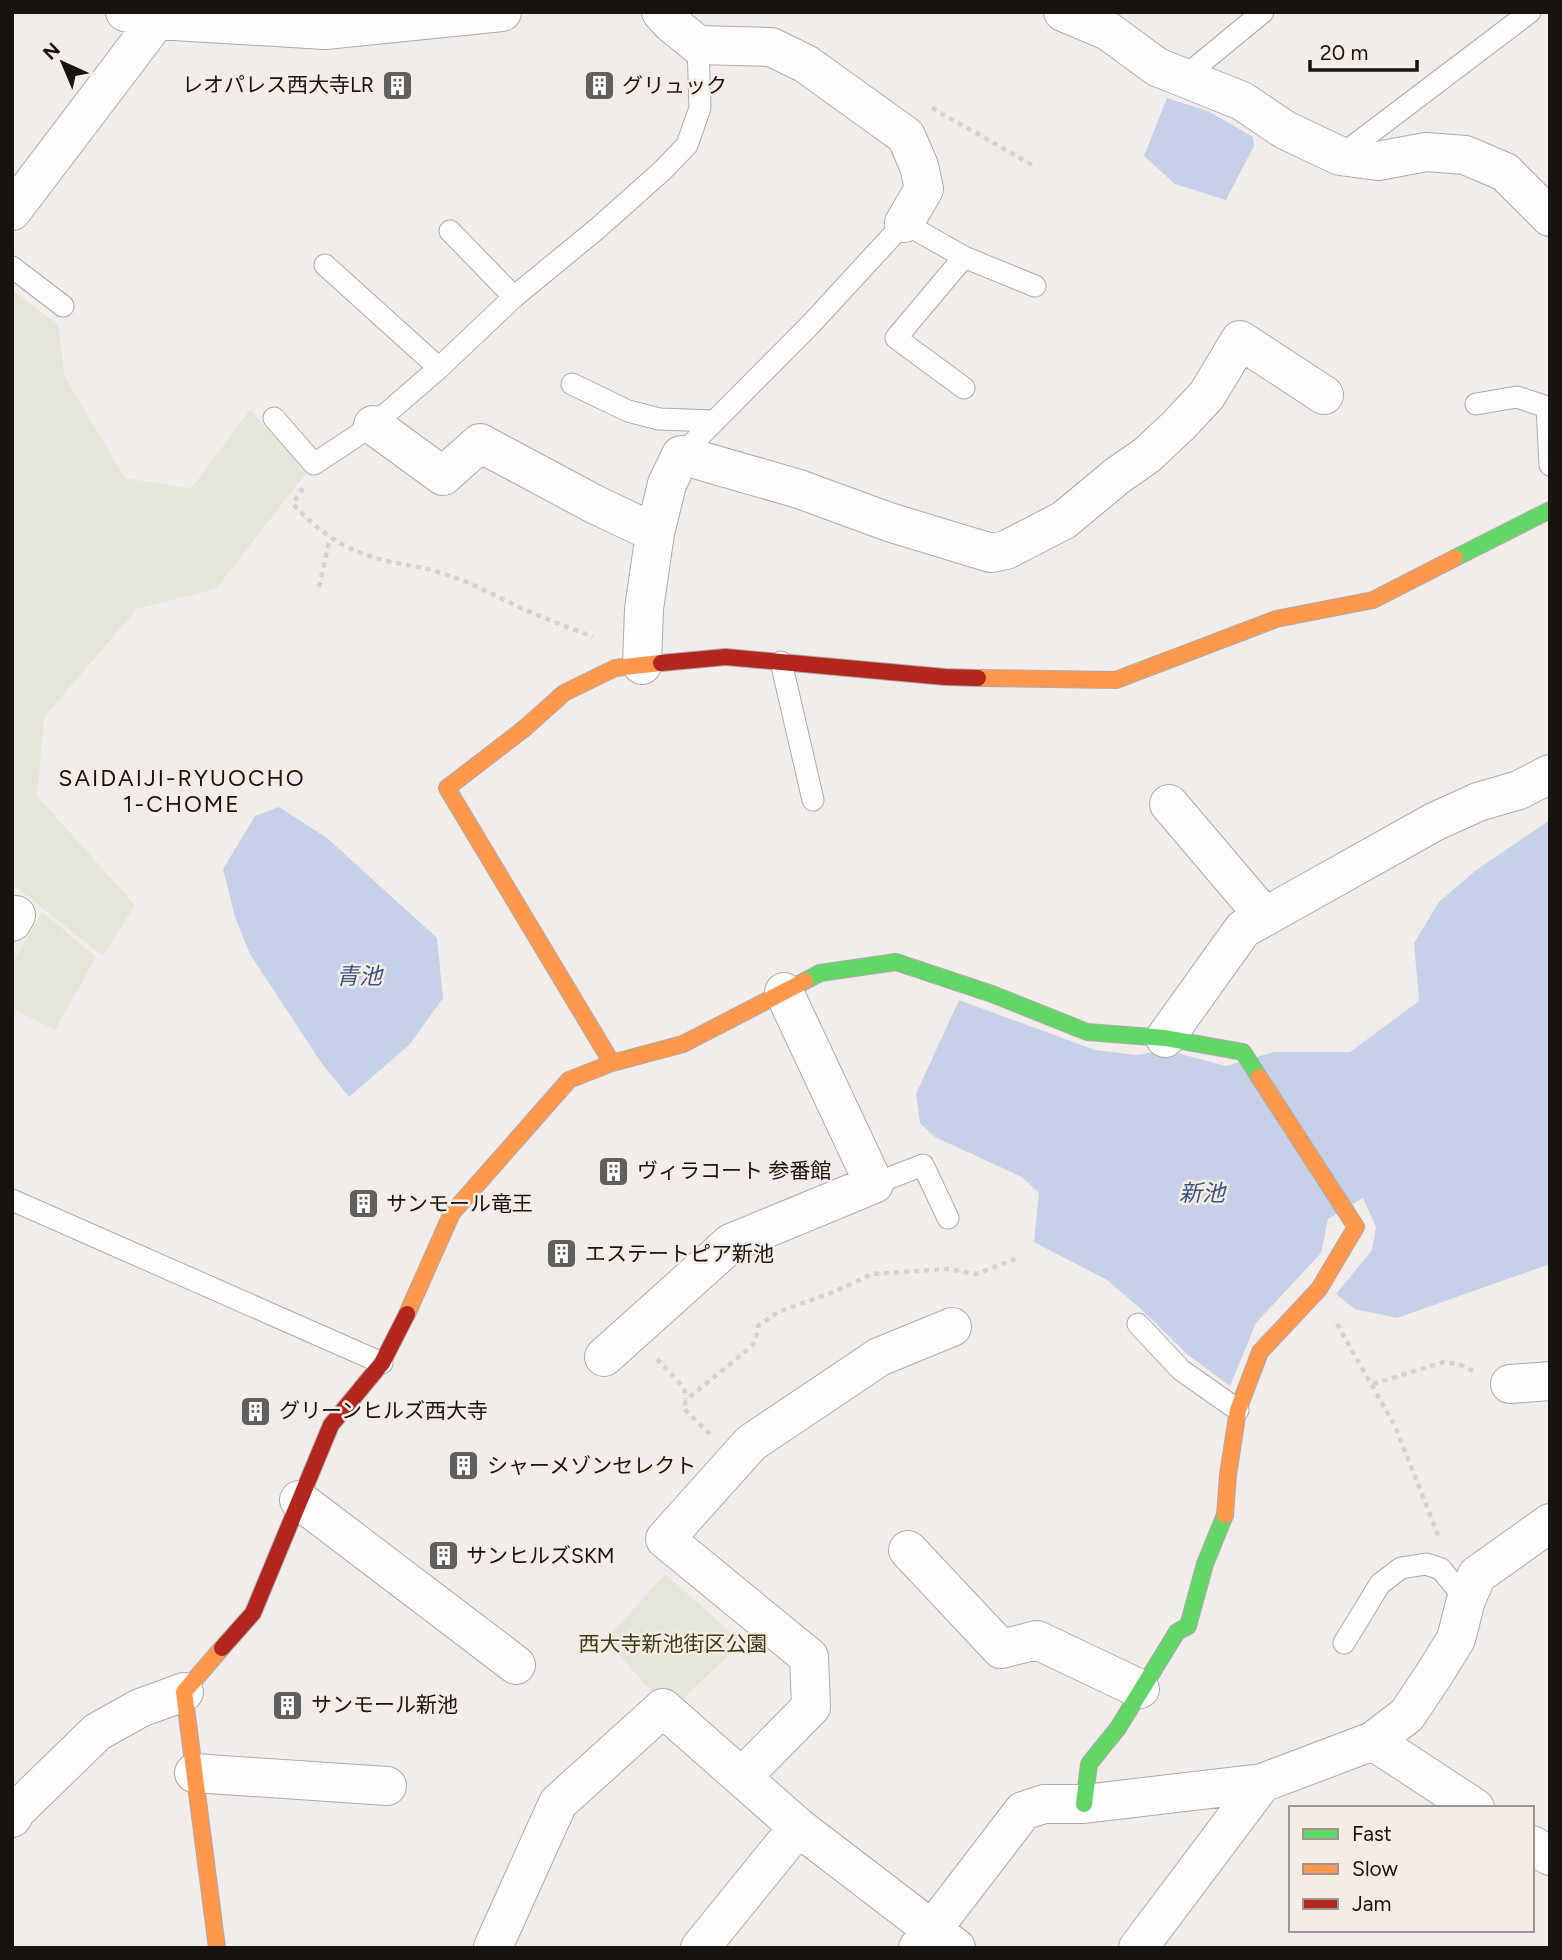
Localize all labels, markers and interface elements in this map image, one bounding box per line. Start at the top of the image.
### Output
north arrow [28,28,98,98]
scale bar [1310,28,1417,72]
text: N [38,38,65,65]
text: 20 m [1320,40,1368,65]
building icon: レオパレス西大寺LR [380,68,414,102]
building icon: グリュック [582,69,616,103]
place label: レオパレス西大寺LR [182,72,374,97]
place label: グリュック [622,73,727,98]
district label: SAIDAIJI-RYUOCHO 1-CHOME [58,764,306,818]
water label: 青池 [336,962,384,990]
building icon: ヴィラコート 参番館 [597,1154,631,1188]
place label: ヴィラコート 参番館 [637,1158,831,1183]
water label: 新池 [1179,1179,1227,1207]
building icon: サンモール竜王 [346,1187,380,1221]
place label: サンモール竜王 [386,1191,533,1216]
building icon: エステートピア新池 [545,1237,579,1271]
place label: エステートピア新池 [585,1241,774,1266]
building icon: グリーンヒルズ西大寺 [239,1394,273,1428]
place label: グリーンヒルズ西大寺 [279,1398,488,1423]
building icon: シャーメゾンセレクト [447,1449,481,1483]
place label: シャーメゾンセレクト [487,1453,696,1478]
building icon: サンヒルズSKM [426,1539,460,1573]
place label: サンヒルズSKM [466,1543,614,1568]
park label: 西大寺新池街区公園 [579,1631,768,1656]
building icon: サンモール新池 [271,1688,305,1722]
place label: サンモール新池 [311,1692,458,1717]
legend [1289,1806,1534,1932]
text: Fast [1352,1821,1392,1846]
text: Slow [1352,1856,1398,1881]
text: Jam [1352,1891,1391,1916]

